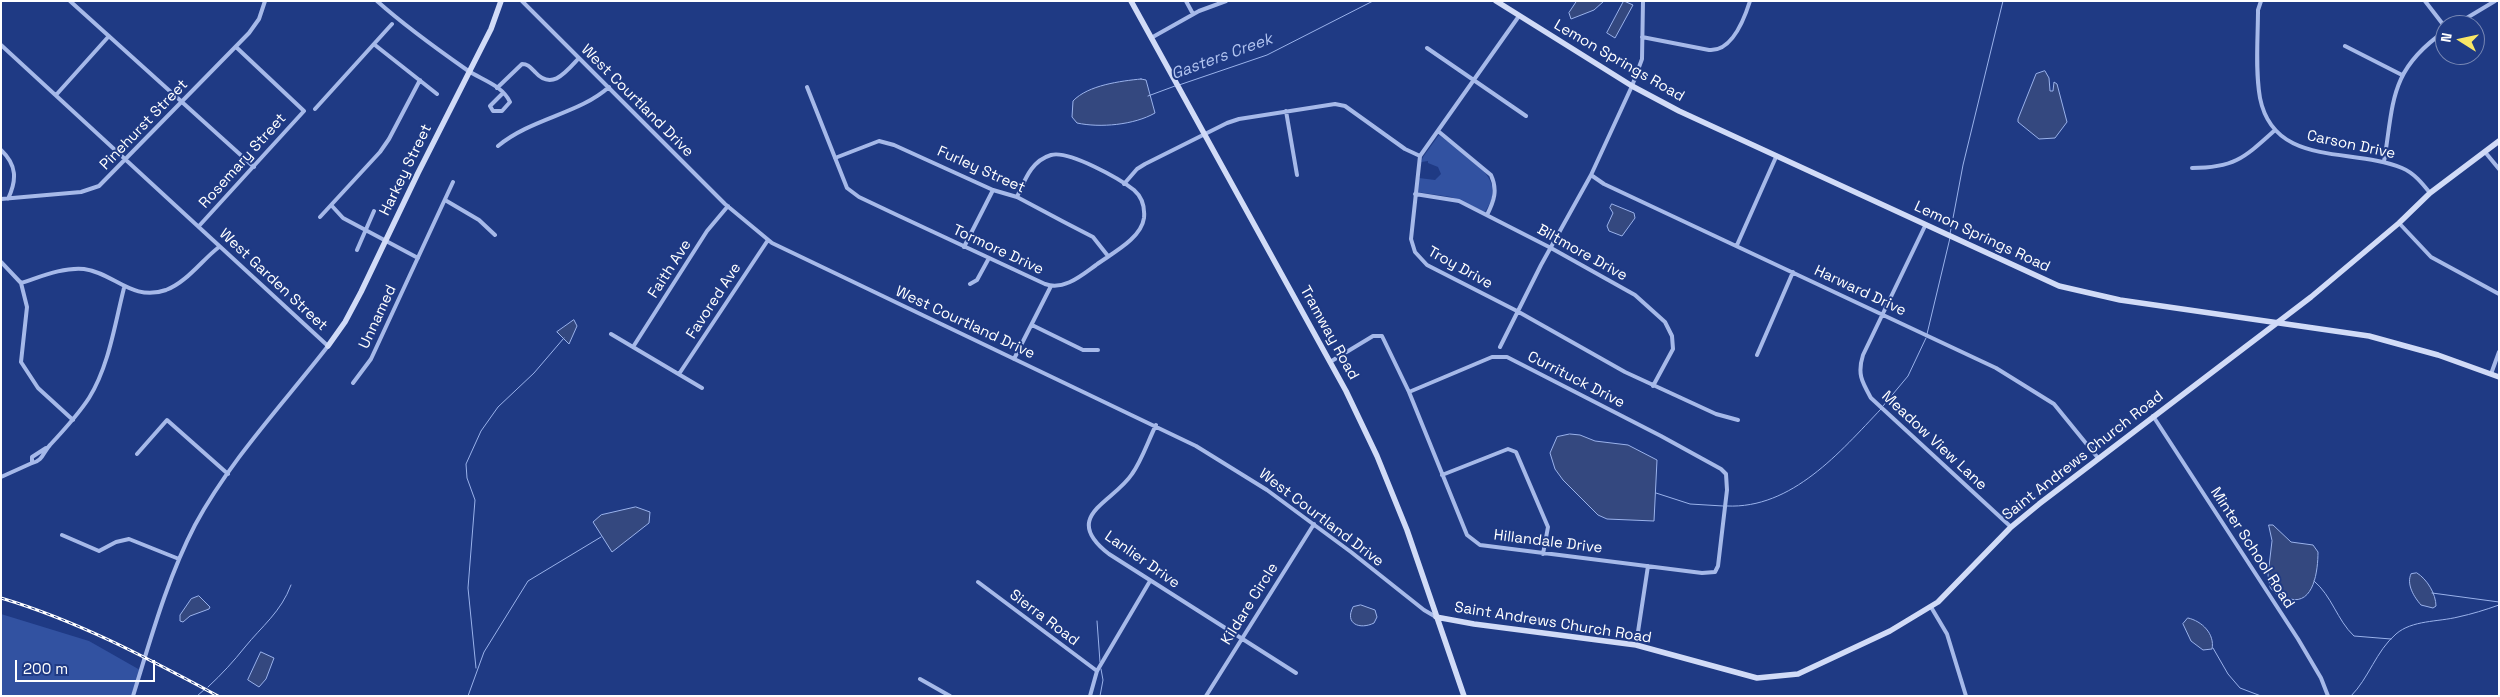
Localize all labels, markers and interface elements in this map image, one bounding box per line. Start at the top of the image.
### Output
north arrow [2435,15,2485,65]
street label: Lemon Springs Road [1550,16,1688,106]
water label: Gasters Creek [1169,30,1275,84]
text: N [2437,31,2456,44]
street label: West Courtland Drive [577,41,697,161]
street label: Pinehurst Street [96,76,192,174]
street label: Rosemary Street [196,110,290,212]
street label: Harkey Street [376,121,436,219]
street label: Carson Drive [2305,127,2397,163]
street label: Furley Street [934,143,1028,197]
street label: Lemon Springs Road [1911,198,2053,276]
street label: Tormore Drive [950,221,1046,279]
street label: Biltmore Drive [1534,221,1630,285]
street label: West Garden Street [215,225,331,335]
street label: Faith Ave [644,236,696,302]
street label: Troy Drive [1424,243,1496,293]
street label: Favored Ave [683,260,745,342]
street label: Harward Drive [1811,262,1909,320]
street label: Unnamed [355,282,401,352]
street label: West Courtland Drive [892,283,1038,363]
street label: Tramway Road [1296,283,1362,383]
street label: Currituck Drive [1524,348,1628,412]
street label: Meadow View Lane [1878,388,1990,494]
street label: Saint Andrews Church Road [1999,388,2167,524]
street label: West Courtland Drive [1255,465,1387,571]
street label: Minter School Road [2206,484,2298,612]
street label: Hillandale Drive [1493,526,1603,558]
street label: Lanlier Drive [1101,527,1183,593]
street label: Kildare Circle [1218,560,1282,648]
street label: Sierra Road [1006,586,1082,650]
street label: Saint Andrews Church Road [1453,599,1653,647]
scale bar [18,650,158,682]
text: 200 m [23,659,68,678]

